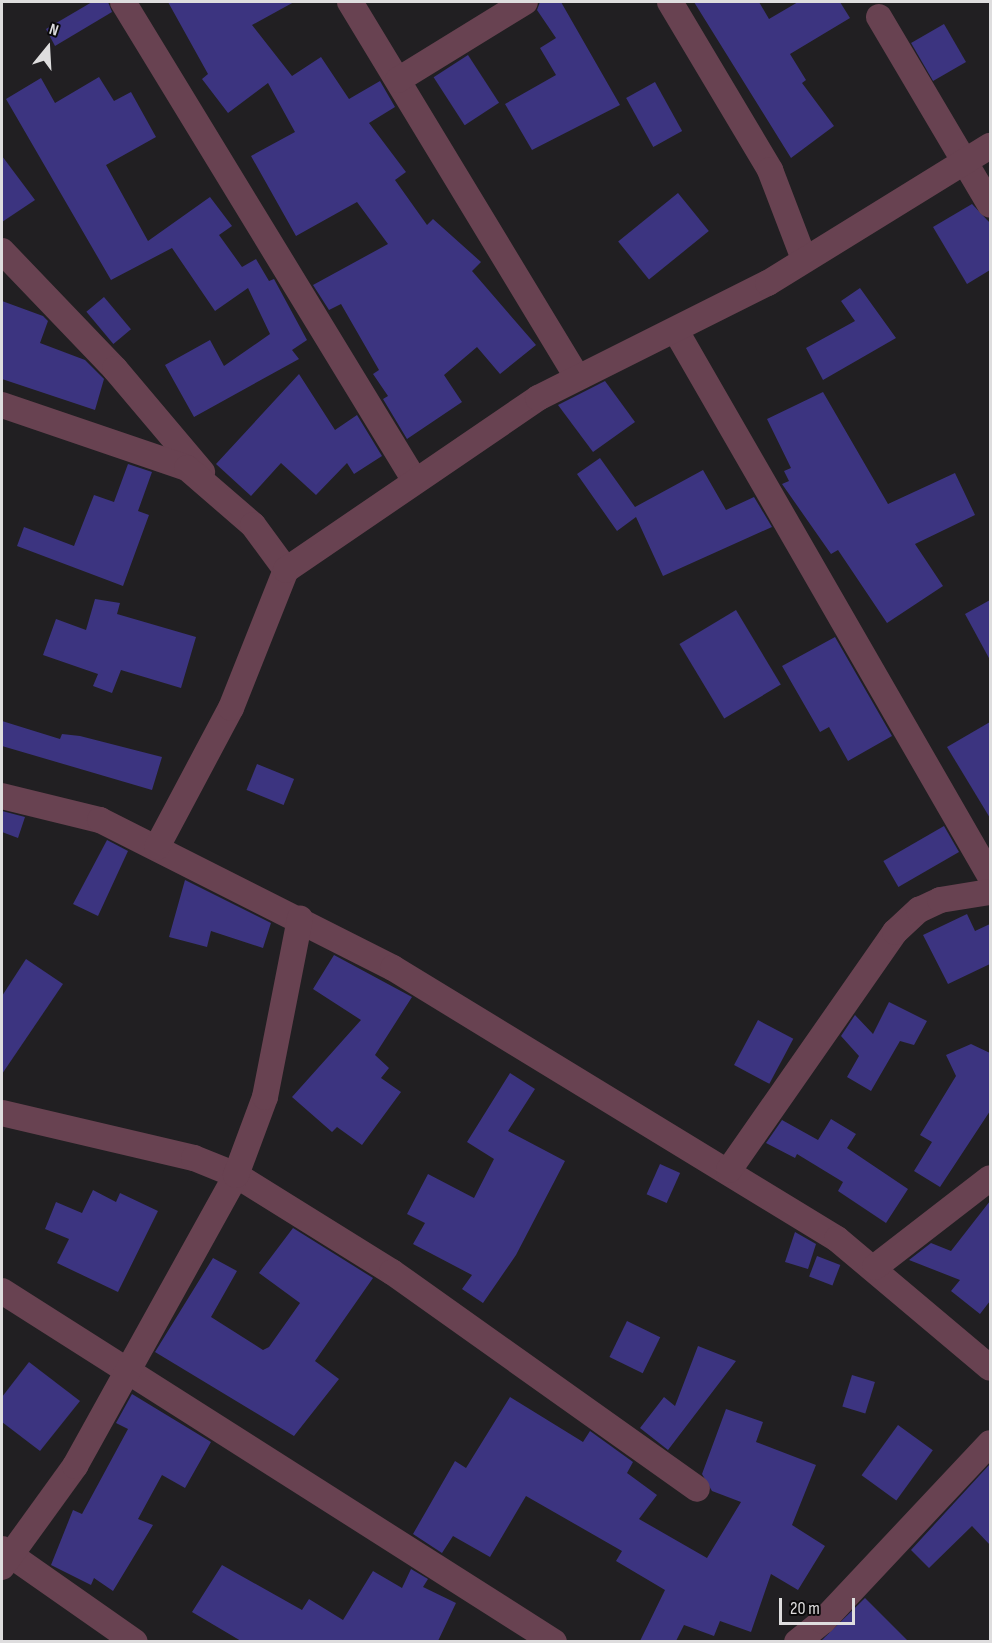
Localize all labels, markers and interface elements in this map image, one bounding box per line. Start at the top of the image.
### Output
north arrow [18,18,78,78]
text: N [47,20,61,41]
scale bar [782,1586,858,1624]
text: 20 m [790,1598,820,1619]

